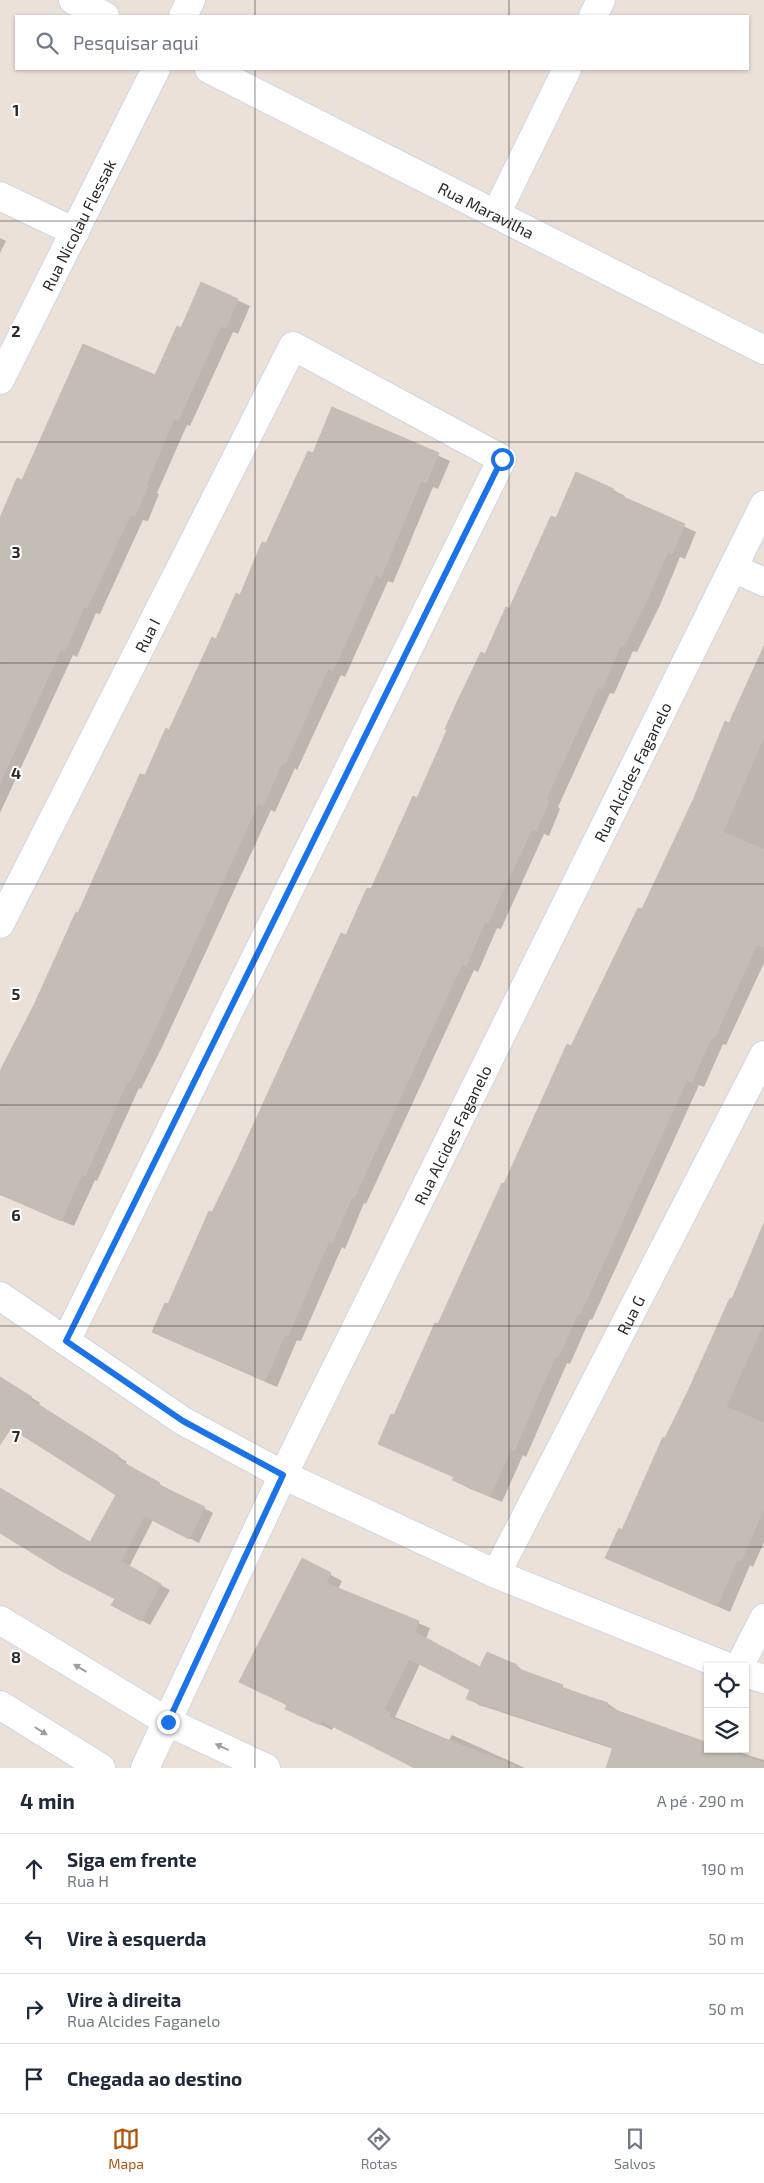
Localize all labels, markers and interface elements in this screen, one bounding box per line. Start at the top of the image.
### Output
search box [15,15,749,70]
icon: search [33,29,61,57]
text: Pesquisar aqui [73,31,199,54]
text: 1 [13,100,19,119]
street label: Rua Nicolau Flessak [37,155,119,293]
street label: Rua Maravilha [435,177,537,242]
text: 2 [11,321,21,340]
route start [491,448,514,471]
text: 3 [11,542,21,561]
street label: Rua I [130,615,163,655]
street label: Rua Alcides Faganelo [589,699,674,845]
text: 4 [11,763,21,782]
text: 5 [12,984,21,1003]
street label: Rua Alcides Faganelo [409,1061,494,1207]
text: 6 [11,1205,21,1224]
street label: Rua G [612,1292,648,1337]
text: 7 [12,1426,21,1445]
text: 8 [11,1647,21,1666]
map controls [704,1663,749,1753]
button: locate [704,1663,749,1708]
one-way arrow [74,1664,87,1673]
button: layers [704,1708,749,1753]
route end [157,1711,180,1734]
one-way arrow [35,1726,48,1736]
one-way arrow [215,1743,229,1751]
text: 4 min [20,1788,75,1813]
text: A pé · 290 m [657,1791,744,1810]
text: Siga em frente [67,1848,197,1871]
icon: ahead [20,1855,48,1883]
text: 190 m [701,1859,744,1878]
text: Rua H [67,1871,109,1890]
icon: left [20,1925,48,1953]
text: Vire à esquerda [67,1927,206,1950]
text: 50 m [708,1929,744,1948]
text: Vire à direita [67,1988,181,2011]
icon: right [20,1995,48,2023]
text: 50 m [708,1999,744,2018]
text: Rua Alcides Faganelo [67,2011,220,2030]
icon: arrive [20,2065,48,2093]
text: Chegada ao destino [67,2067,242,2090]
tab: Mapa [108,2125,144,2172]
tab: Rotas [361,2125,397,2172]
tab: Salvos [614,2125,656,2172]

